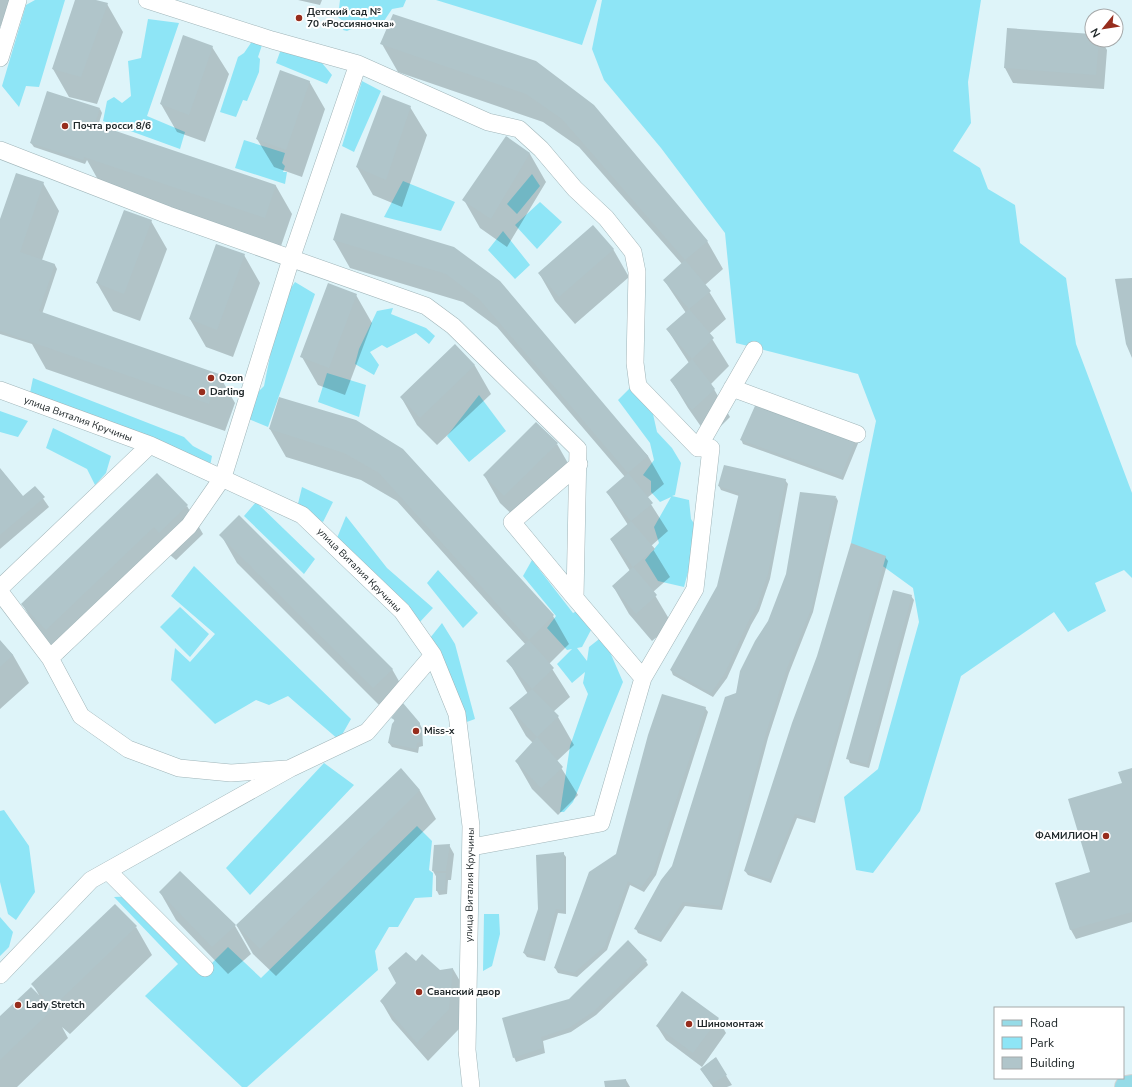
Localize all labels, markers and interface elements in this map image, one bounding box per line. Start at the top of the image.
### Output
place label: Детский сад № 70 «Россияночка» [307,5,394,31]
north arrow [1084,8,1124,48]
marker: Детский сад № 70 «Россияночка» [294,13,304,23]
text: N [1087,25,1104,40]
place label: Почта росси 8/6 [73,119,151,133]
marker: Почта росси 8/6 [60,121,70,131]
place label: Ozon [219,371,243,385]
marker: Ozon [206,373,216,383]
place label: Darling [210,385,245,399]
marker: Darling [197,387,207,397]
street label: улица Виталия Кручины [22,393,134,445]
street label: улица Виталия Кручины [314,525,404,615]
place label: Miss-x [424,724,455,738]
marker: Miss-x [411,726,421,736]
street label: улица Виталия Кручины [462,828,478,942]
place label: ФАМИЛИОН [1035,829,1098,843]
marker: ФАМИЛИОН [1101,831,1111,841]
place label: Сванский двор [427,985,500,999]
marker: Сванский двор [414,987,424,997]
place label: Lady Stretch [26,998,85,1012]
marker: Lady Stretch [13,1000,23,1010]
legend [994,1007,1124,1079]
text: Road [1030,1015,1058,1031]
place label: Шиномонтаж [697,1017,764,1031]
marker: Шиномонтаж [684,1019,694,1029]
text: Park [1030,1035,1055,1051]
text: Building [1030,1055,1075,1071]

